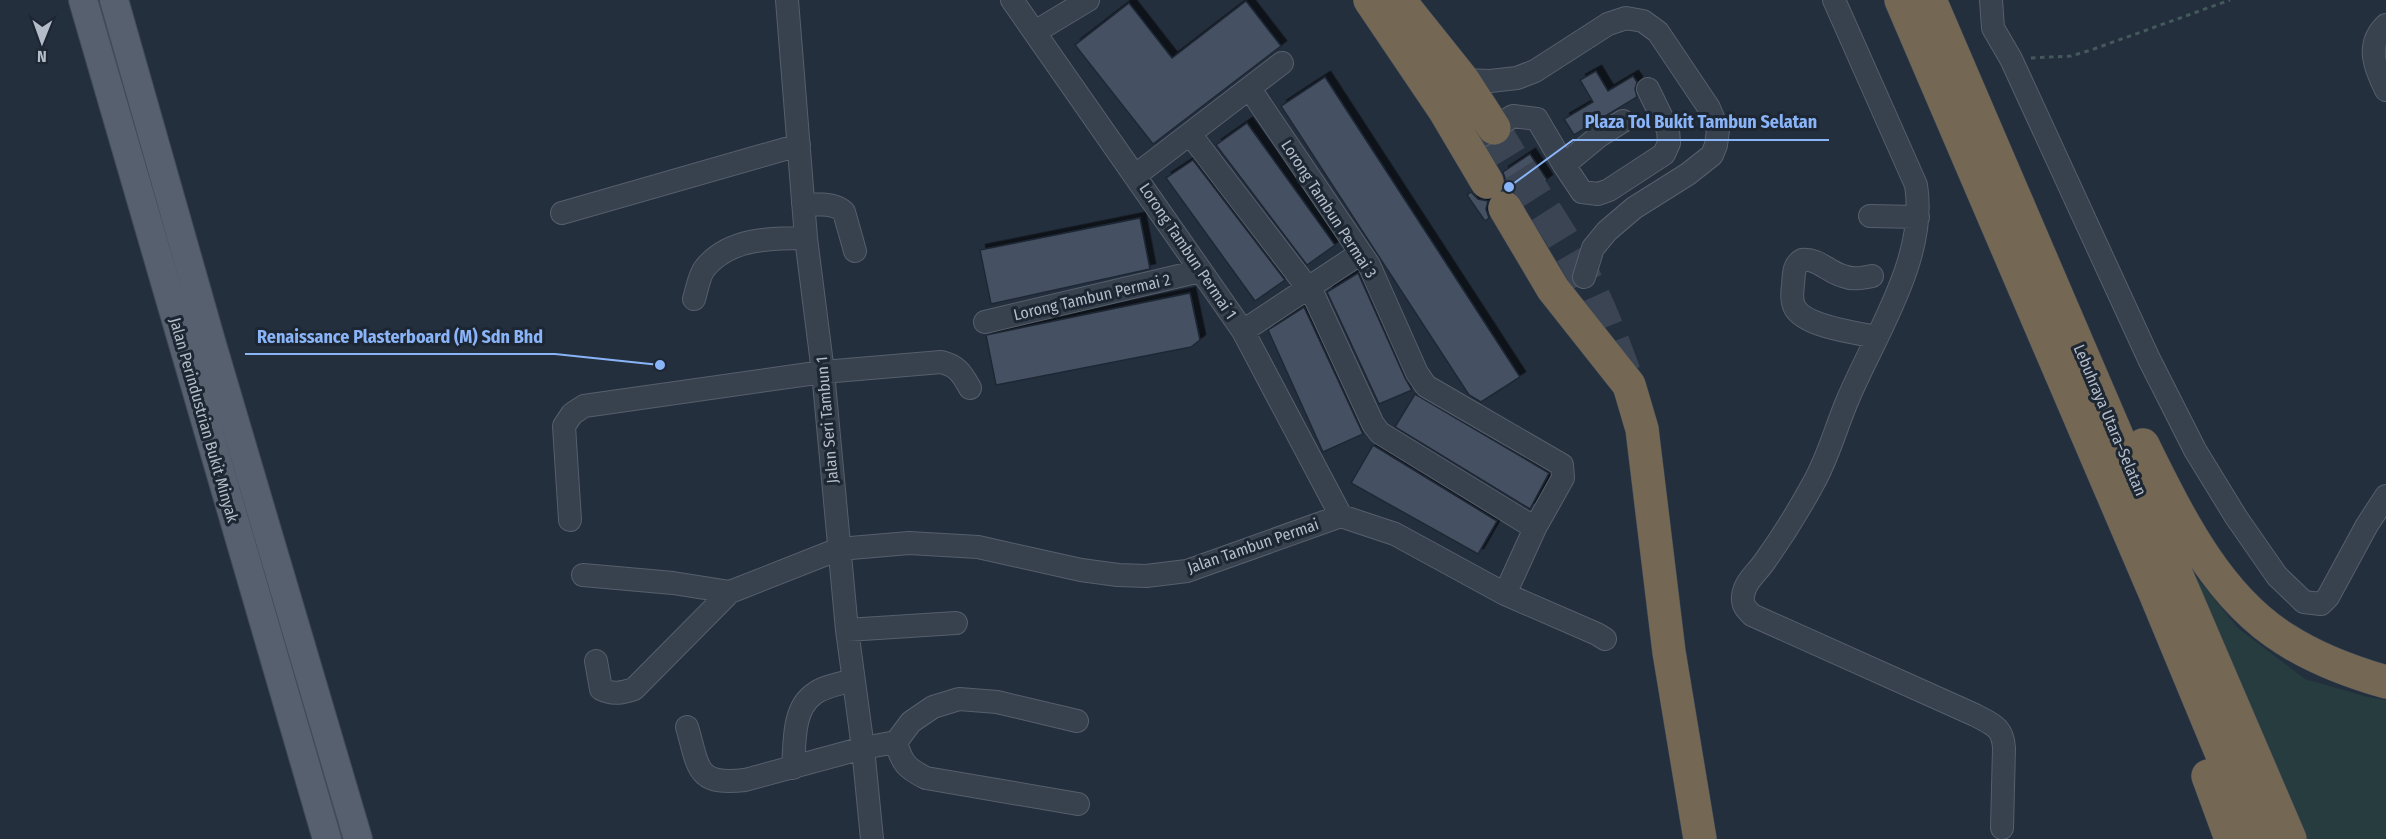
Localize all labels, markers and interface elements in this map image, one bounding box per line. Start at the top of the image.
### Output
north arrow [12,12,72,72]
text: N [37,47,47,66]
callout: Plaza Tol Bukit Tambun Selatan [1573,104,1829,140]
text: Plaza Tol Bukit Tambun Selatan [1585,111,1817,133]
street label: Lorong Tambun Permai 3 [1277,136,1381,282]
street label: Lorong Tambun Permai 1 [1135,179,1241,323]
street label: Lorong Tambun Permai 2 [1012,270,1172,324]
street label: Jalan Perindustrian Bukit Minyak [166,315,243,525]
callout: Renaissance Plasterboard (M) Sdn Bhd [245,318,555,354]
text: Renaissance Plasterboard (M) Sdn Bhd [257,326,543,348]
street label: Lebuhraya Utara–Selatan [2070,342,2150,498]
street label: Jalan Seri Tambun 1 [812,356,842,484]
street label: Jalan Tambun Permai [1185,515,1321,577]

